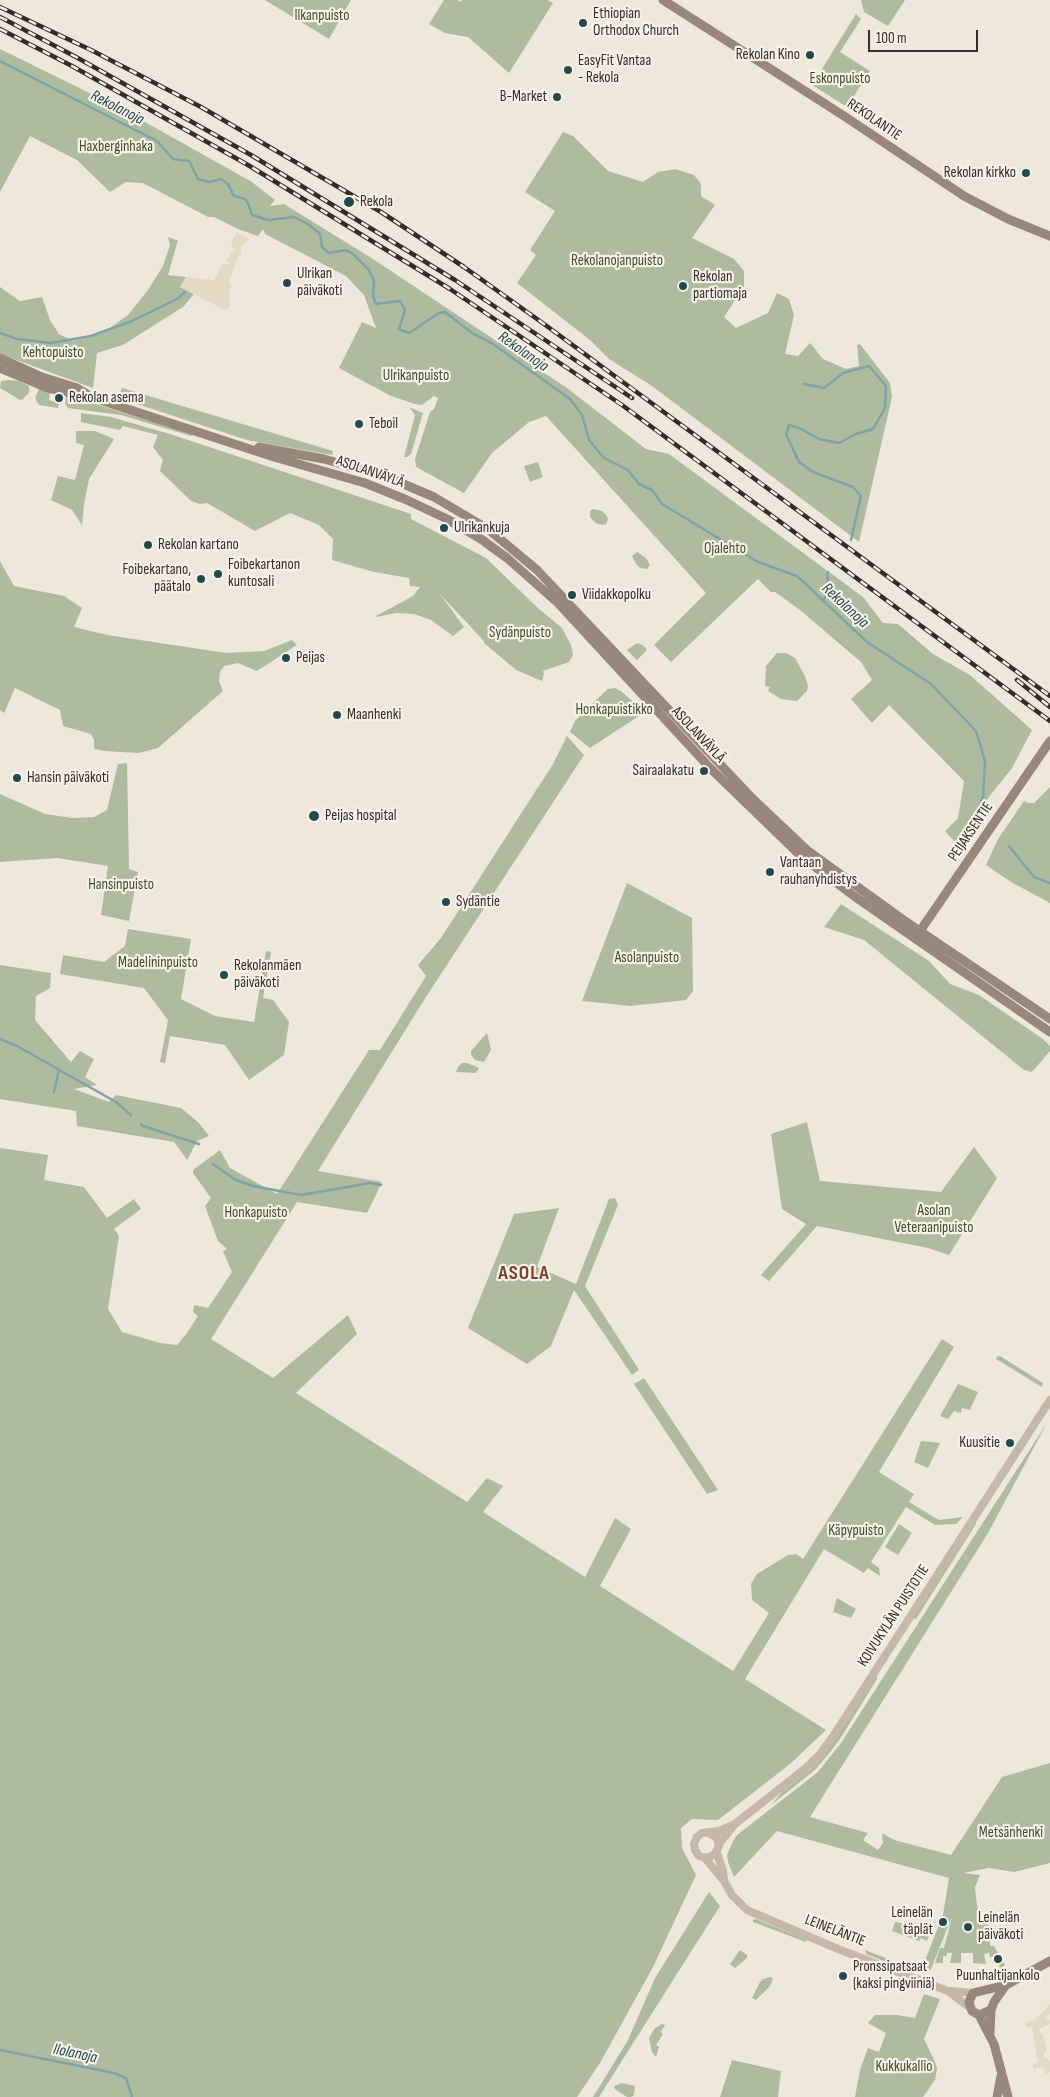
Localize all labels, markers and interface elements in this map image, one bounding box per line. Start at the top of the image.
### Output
place label: Ethiopian Orthodox Church [593,5,679,40]
park label: Ilkanpuisto [294,7,350,25]
marker: Ethiopian Orthodox Church [577,17,589,29]
scale bar [870,20,980,52]
text: 100 m [876,29,907,48]
place label: Rekolan Kino [736,46,800,64]
marker: Rekolan Kino [804,49,816,61]
place label: EasyFit Vantaa - Rekola [578,52,651,87]
marker: EasyFit Vantaa - Rekola [562,64,574,76]
park label: Eskonpuisto [809,70,871,88]
water label: Rekolanoja [87,86,147,130]
place label: B-Market [500,88,547,106]
marker: B-Market [551,91,563,103]
street label: REKOLANTIE [843,95,905,145]
park label: Haxberginhaka [79,138,153,156]
place label: Rekolan kirkko [944,164,1016,182]
marker: Rekolan kirkko [1020,167,1032,179]
place label: Rekola [360,193,393,211]
marker: Rekola [342,195,356,209]
park label: Rekolanojanpuisto [571,252,663,270]
place label: Ulrikan päiväkoti [297,265,342,300]
place label: Rekolan partiomaja [693,268,747,303]
marker: Ulrikan päiväkoti [281,277,293,289]
marker: Rekolan partiomaja [677,280,689,292]
water label: Rekolanoja [494,328,552,376]
park label: Kehtopuisto [22,344,84,362]
park label: Ulrikanpuisto [383,367,449,385]
place label: Rekolan asema [69,389,143,407]
marker: Rekolan asema [53,392,65,404]
place label: Teboil [369,415,398,433]
marker: Teboil [353,418,365,430]
street label: ASOLANVÄYLÄ [334,452,406,492]
place label: Ulrikankuja [454,519,510,537]
marker: Ulrikankuja [438,522,450,534]
place label: Rekolan kartano [158,536,239,554]
marker: Rekolan kartano [142,539,154,551]
park label: Ojalehto [704,540,746,558]
place label: Foibekartanon kuntosali [228,556,300,591]
place label: Foibekartano, päätalo [122,561,191,596]
marker: Foibekartanon kuntosali [212,568,224,580]
marker: Foibekartano, päätalo [195,573,207,585]
water label: Rekolanoja [817,579,873,633]
place label: Viidakkopolku [582,586,651,604]
marker: Viidakkopolku [566,589,578,601]
park label: Sydänpuisto [489,624,551,642]
place label: Peijas [296,649,325,667]
marker: Peijas [280,652,292,664]
park label: Honkapuistikko [575,701,653,719]
street label: ASOLANVÄYLÄ [667,703,729,767]
place label: Maanhenki [347,706,401,724]
marker: Maanhenki [331,709,343,721]
place label: Sairaalakatu [632,762,694,780]
marker: Sairaalakatu [698,765,710,777]
place label: Hansin päiväkoti [27,769,109,787]
marker: Hansin päiväkoti [11,772,23,784]
street label: PEIJAKSENTIE [945,799,997,865]
place label: Peijas hospital [325,807,396,825]
marker: Peijas hospital [307,809,321,823]
place label: Vantaan rauhanyhdistys [780,854,857,889]
marker: Vantaan rauhanyhdistys [764,866,776,878]
park label: Hansinpuisto [88,876,154,894]
place label: Sydäntie [456,893,500,911]
marker: Sydäntie [440,896,452,908]
park label: Asolanpuisto [615,949,679,967]
park label: Madelininpuisto [118,954,198,972]
place label: Rekolanmäen päiväkoti [234,957,301,992]
marker: Rekolanmäen päiväkoti [218,969,230,981]
park label: Asolan Veteraanipuisto [895,1202,973,1237]
park label: Honkapuisto [224,1204,288,1222]
district label: ASOLA [498,1262,550,1286]
place label: Kuusitie [959,1434,1000,1452]
marker: Kuusitie [1004,1437,1016,1449]
park label: Käpypuisto [828,1522,884,1540]
street label: KOIVUKYLÄN PUISTOTIE [854,1562,934,1670]
park label: Metsänhenki [979,1824,1043,1842]
place label: Leinelän täplät [891,1904,933,1939]
place label: Leinelän päiväkoti [978,1909,1023,1944]
street label: LEINELÄNTIE [802,1911,868,1951]
marker: Leinelän täplät [937,1916,949,1928]
marker: Leinelän päiväkoti [962,1921,974,1933]
marker: Puunhaltijankolo [992,1953,1004,1965]
place label: Pronssipatsaat (kaksi pingviiniä) [853,1958,935,1993]
place label: Puunhaltijankolo [956,1967,1040,1985]
marker: Pronssipatsaat (kaksi pingviiniä) [837,1970,849,1982]
water label: Ilolanoja [51,2040,99,2068]
park label: Kukkukallio [875,2058,933,2076]

